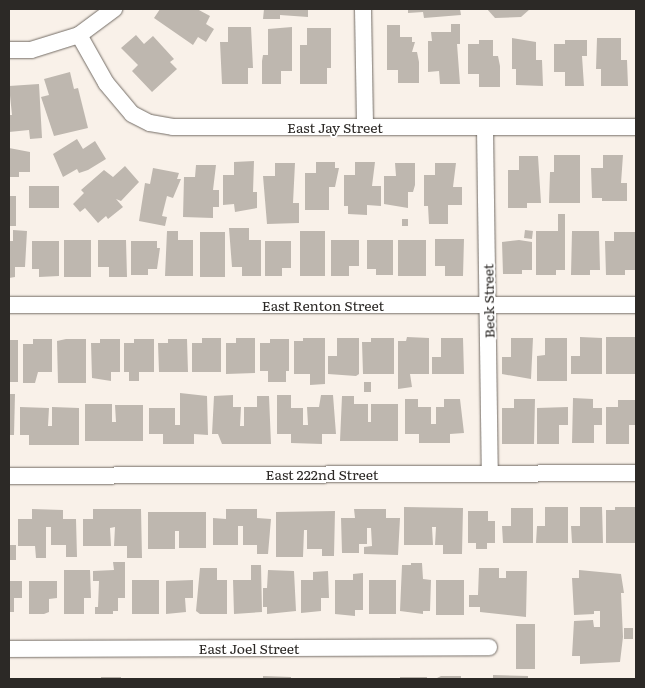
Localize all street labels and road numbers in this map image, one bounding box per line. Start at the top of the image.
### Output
street label: East Jay Street [287,119,383,135]
street label: Beck Street [479,263,497,339]
street label: East Renton Street [262,297,384,313]
street label: East 222nd Street [266,466,378,482]
street label: East Joel Street [198,640,300,656]

